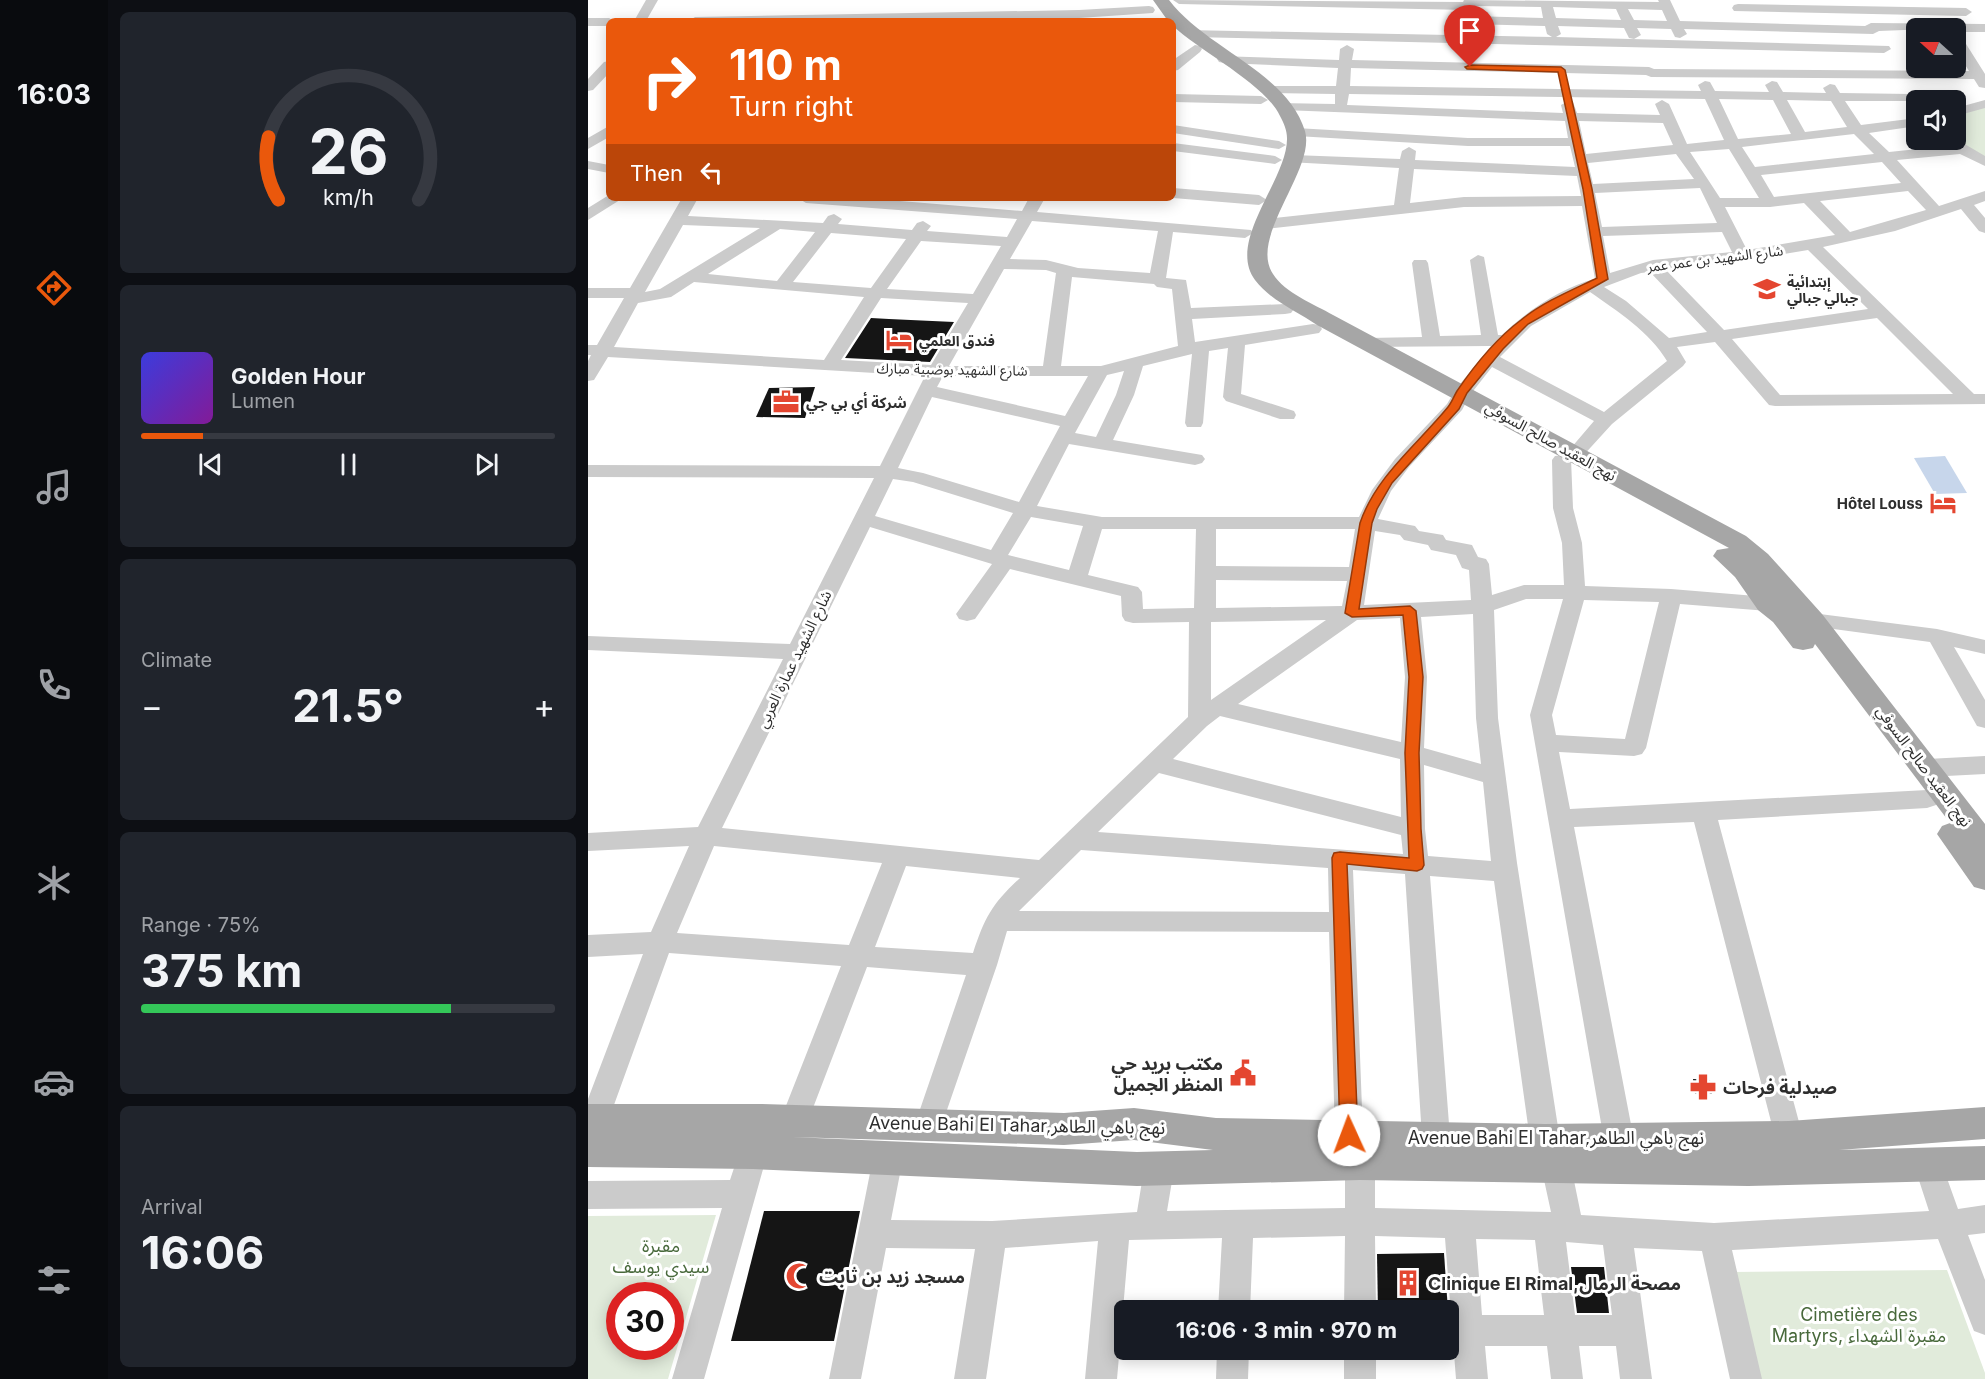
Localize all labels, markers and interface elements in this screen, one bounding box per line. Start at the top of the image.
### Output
pin [1444,5,1495,67]
icon: arrive [1453,14,1486,47]
north arrow [1906,18,1966,78]
map controls [1906,18,1966,150]
text: 110 m [729,39,842,90]
icon: right [630,42,708,120]
text: 16:03 [17,78,91,111]
text: Turn right [729,90,853,123]
button: sound [1906,90,1966,150]
text: 26 [308,114,388,189]
icon: left [695,156,728,189]
text: Then [630,160,683,186]
text: km/h [323,184,373,210]
street label: شارع الشهيد بن عمر عمر [1645,241,1784,278]
icon: directions [33,267,75,309]
place label: إبتدائية جبالي جبالي [1787,273,1858,309]
school or university icon: إبتدائية جبالي جبالي [1752,274,1782,304]
hotel icon: فندق العلمي [884,325,914,355]
place label: فندق العلمي [919,332,995,352]
street label: شارع الشهيد بوضبية مبارك [876,359,1028,382]
text: Golden Hour [231,363,365,389]
office icon: شركة أي بي جي [771,387,801,417]
text: Lumen [231,389,295,413]
place label: شركة أي بي جي [806,392,907,414]
street label: نهج العقيد صالح السوفي [1481,397,1620,488]
icon: previous [194,448,227,481]
icon: pause [332,448,365,481]
icon: next [470,448,503,481]
icon: music [33,466,75,508]
hotel icon: Hôtel Louss [1928,488,1958,518]
place label: Hôtel Louss [1837,494,1923,513]
street label: شارع الشهيد عمارة العربي [752,587,838,732]
text: Climate [141,648,212,672]
icon: phone [33,664,75,706]
text: 21.5° [292,678,404,733]
text: − [141,686,163,726]
text: + [533,686,555,726]
street label: نهج العقيد صالح السوفي [1870,702,1976,832]
icon: climate [33,862,75,904]
text: Range · 75% [141,913,261,937]
text: 375 km [141,943,302,998]
place label: مكتب بريد حي المنظر الجميل [1111,1053,1223,1096]
public building icon: مكتب بريد حي المنظر الجميل [1228,1058,1258,1088]
icon: car [33,1061,75,1103]
pharmacy icon: صيدلية فرحات [1688,1072,1718,1102]
place label: صيدلية فرحات [1723,1077,1837,1099]
position arrow [1317,1103,1381,1167]
street label: Avenue Bahi El Tahar,نهج باهي الطاهر [869,1112,1165,1141]
street label: Avenue Bahi El Tahar,نهج باهي الطاهر [1408,1127,1704,1151]
text: Arrival [141,1195,203,1219]
text: 16:06 [141,1225,264,1280]
park label: مقبرة سيدي يوسف [613,1235,709,1280]
icon: filters [33,1259,75,1301]
mosque icon: مسجد زيد بن ثابت [784,1261,814,1291]
place label: مسجد زيد بن ثابت [819,1266,965,1288]
building icon: Clinique El Rimal,مصحة الرمال [1393,1268,1423,1298]
place label: Clinique El Rimal,مصحة الرمال [1428,1273,1681,1295]
speed limit sign: 30 [606,1282,684,1360]
park label: Cimetière des Martyrs, مقبرة الشهداء [1772,1304,1946,1347]
text: 16:06 · 3 min · 970 m [1176,1317,1397,1343]

